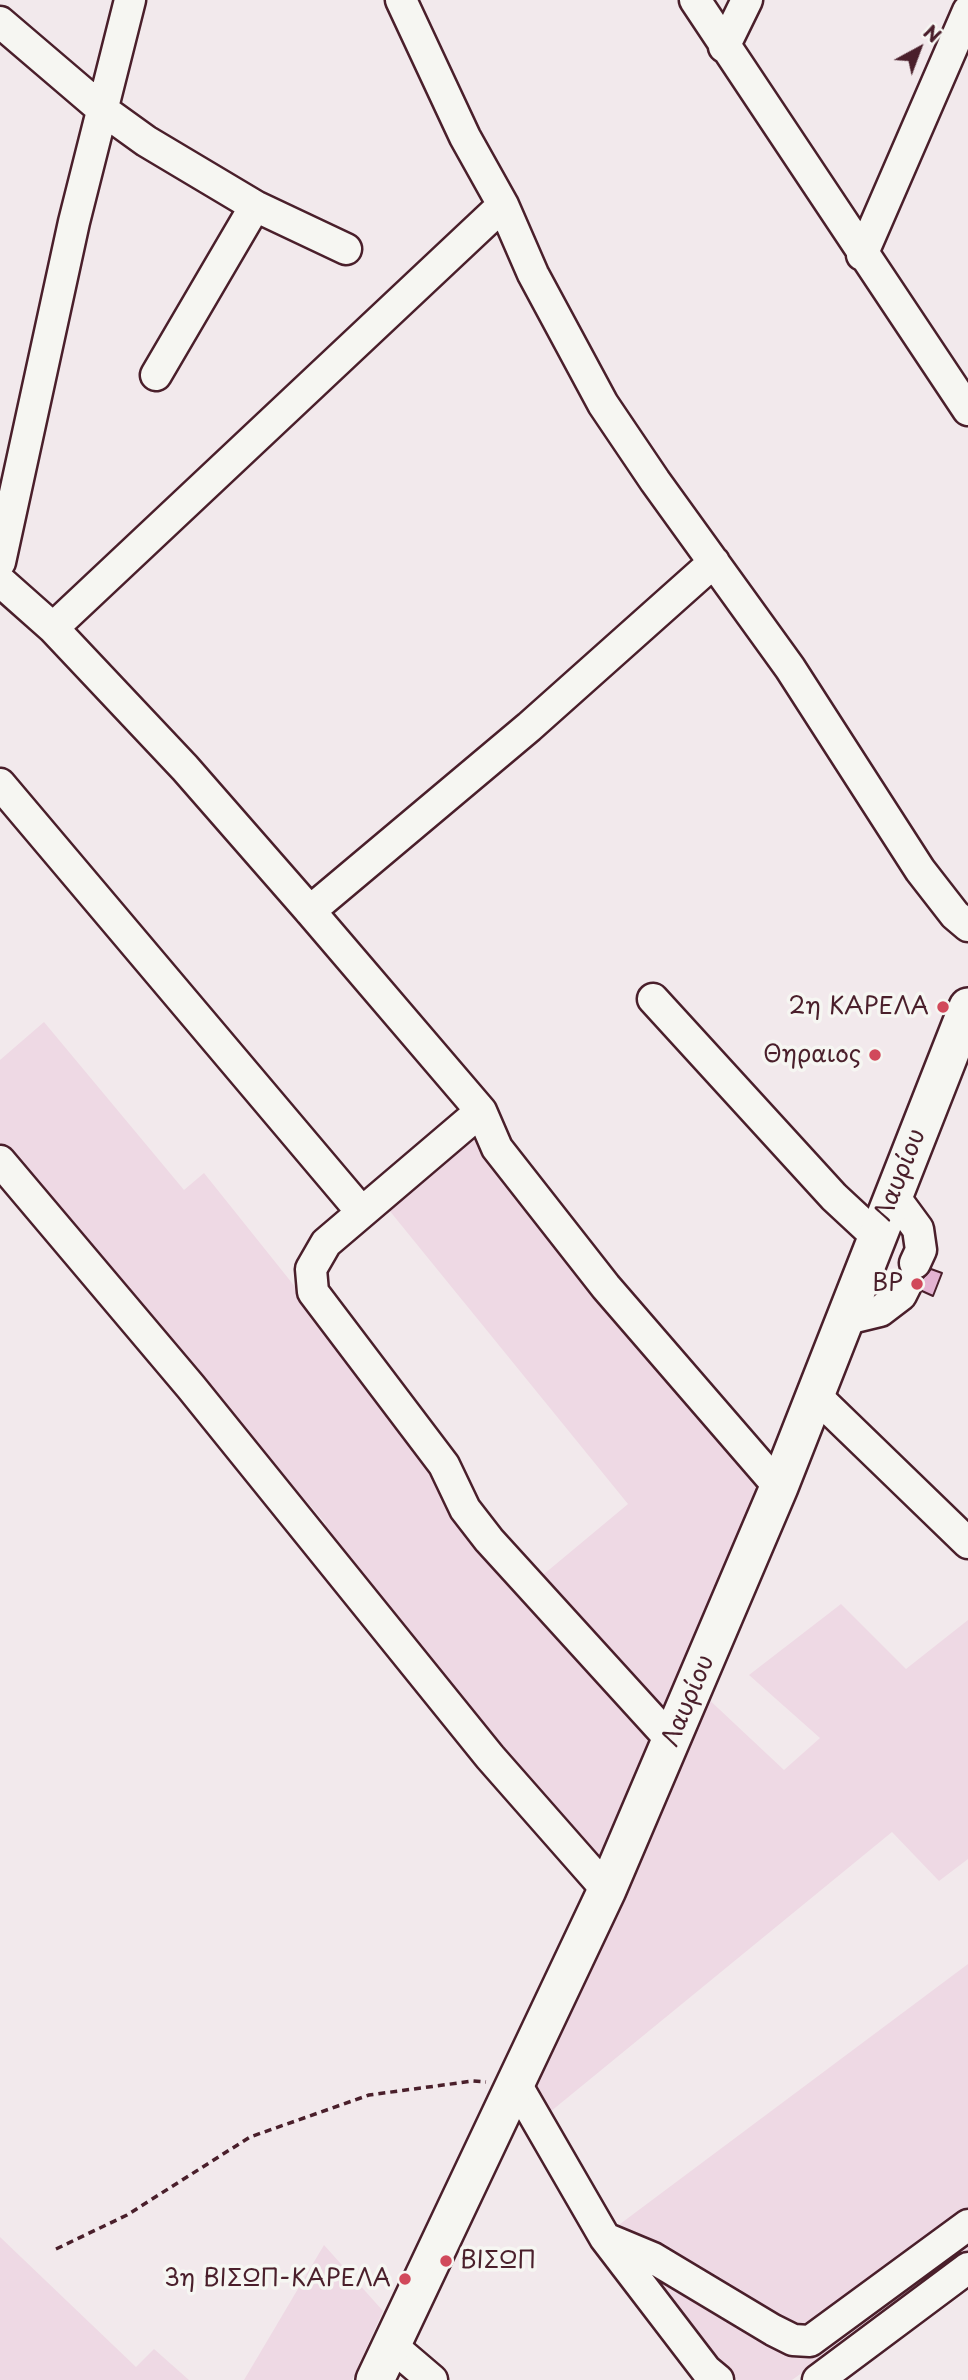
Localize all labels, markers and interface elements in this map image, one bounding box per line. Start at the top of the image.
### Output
north arrow [884,14,954,84]
text: N [918,18,948,49]
place label: 2η ΚΑΡΕΛΑ [788,993,929,1021]
marker: 2η ΚΑΡΕΛΑ [935,999,951,1015]
place label: Θηραιος [763,1041,861,1069]
marker: Θηραιος [867,1047,883,1063]
street label: Λαυρίου [870,1125,932,1225]
place label: BP [872,1270,903,1298]
marker: BP [909,1276,925,1292]
street label: Λαυρίου [657,1651,721,1751]
place label: ΒΙΣΩΠ [460,2247,536,2275]
marker: ΒΙΣΩΠ [438,2253,454,2269]
place label: 3η ΒΙΣΩΠ-ΚΑΡΕΛΑ [164,2265,391,2293]
marker: 3η ΒΙΣΩΠ-ΚΑΡΕΛΑ [397,2271,413,2287]

